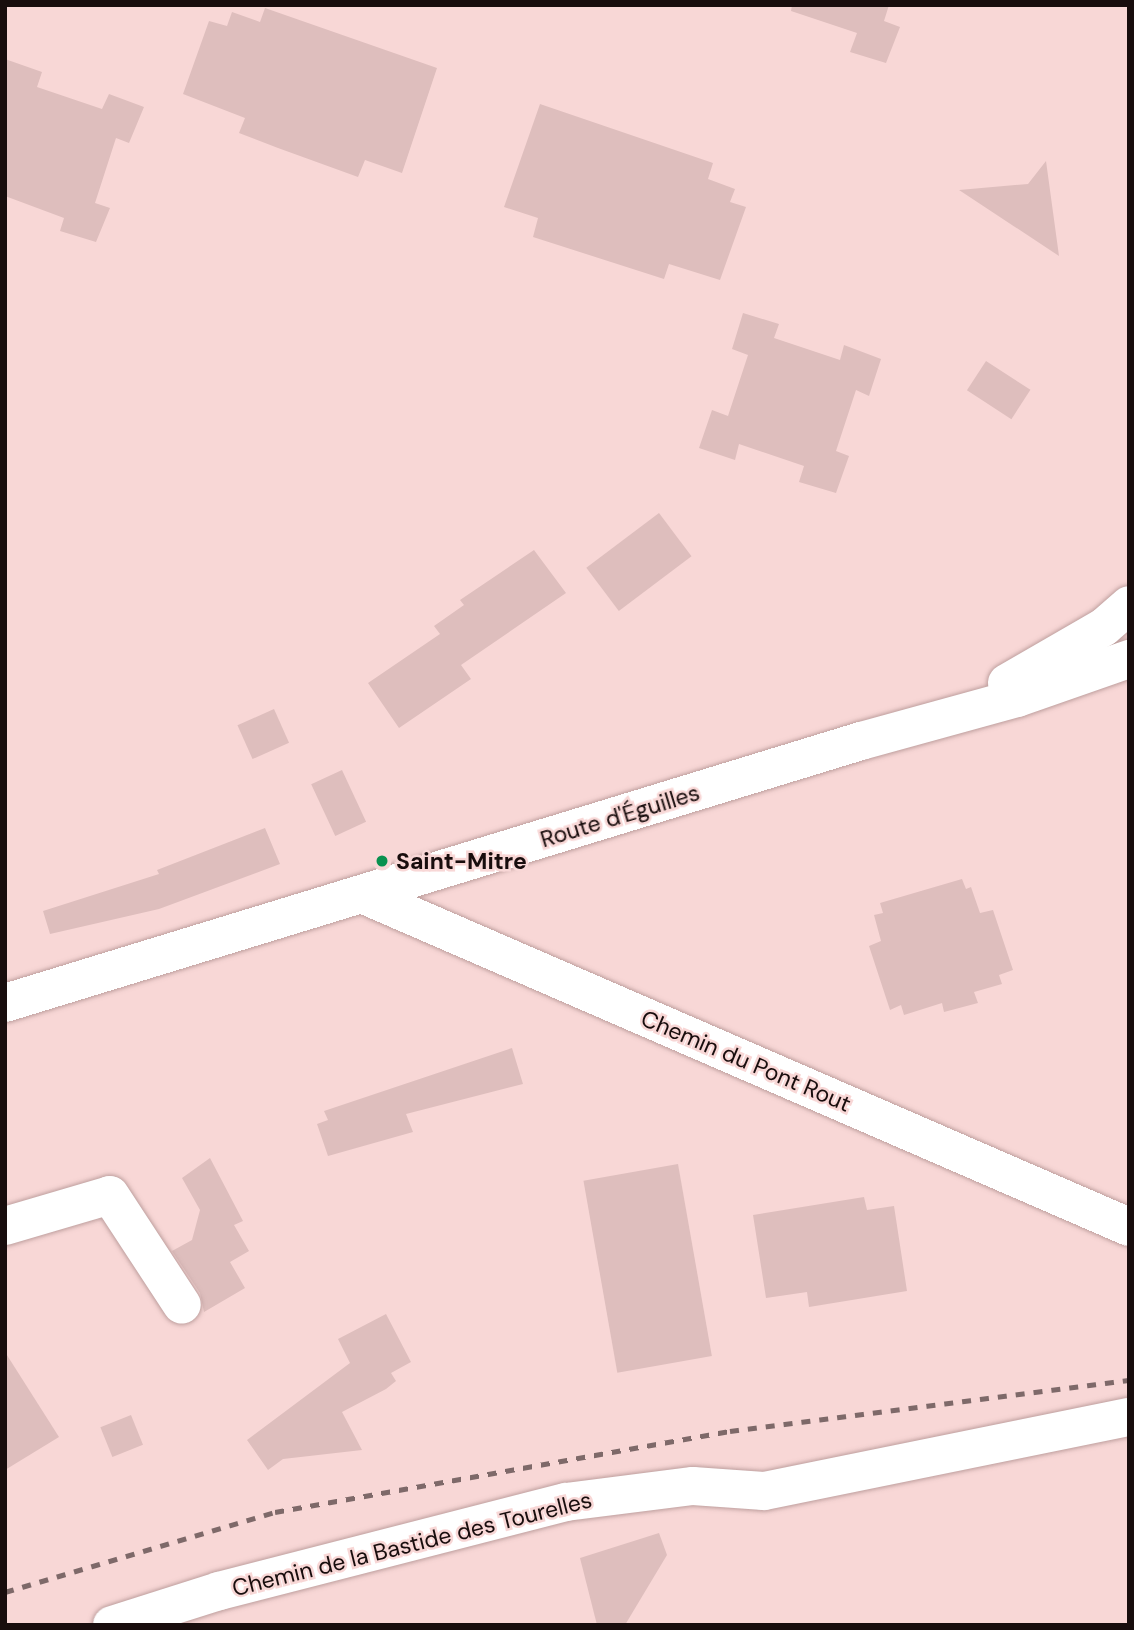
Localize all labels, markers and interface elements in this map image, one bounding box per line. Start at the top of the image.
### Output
street label: Route d'Éguilles [537,779,703,853]
place label: Saint-Mitre [396,847,527,875]
marker: Saint-Mitre [374,853,390,869]
street label: Chemin du Pont Rout [637,1004,855,1118]
street label: Chemin de la Bastide des Tourelles [229,1486,595,1602]

